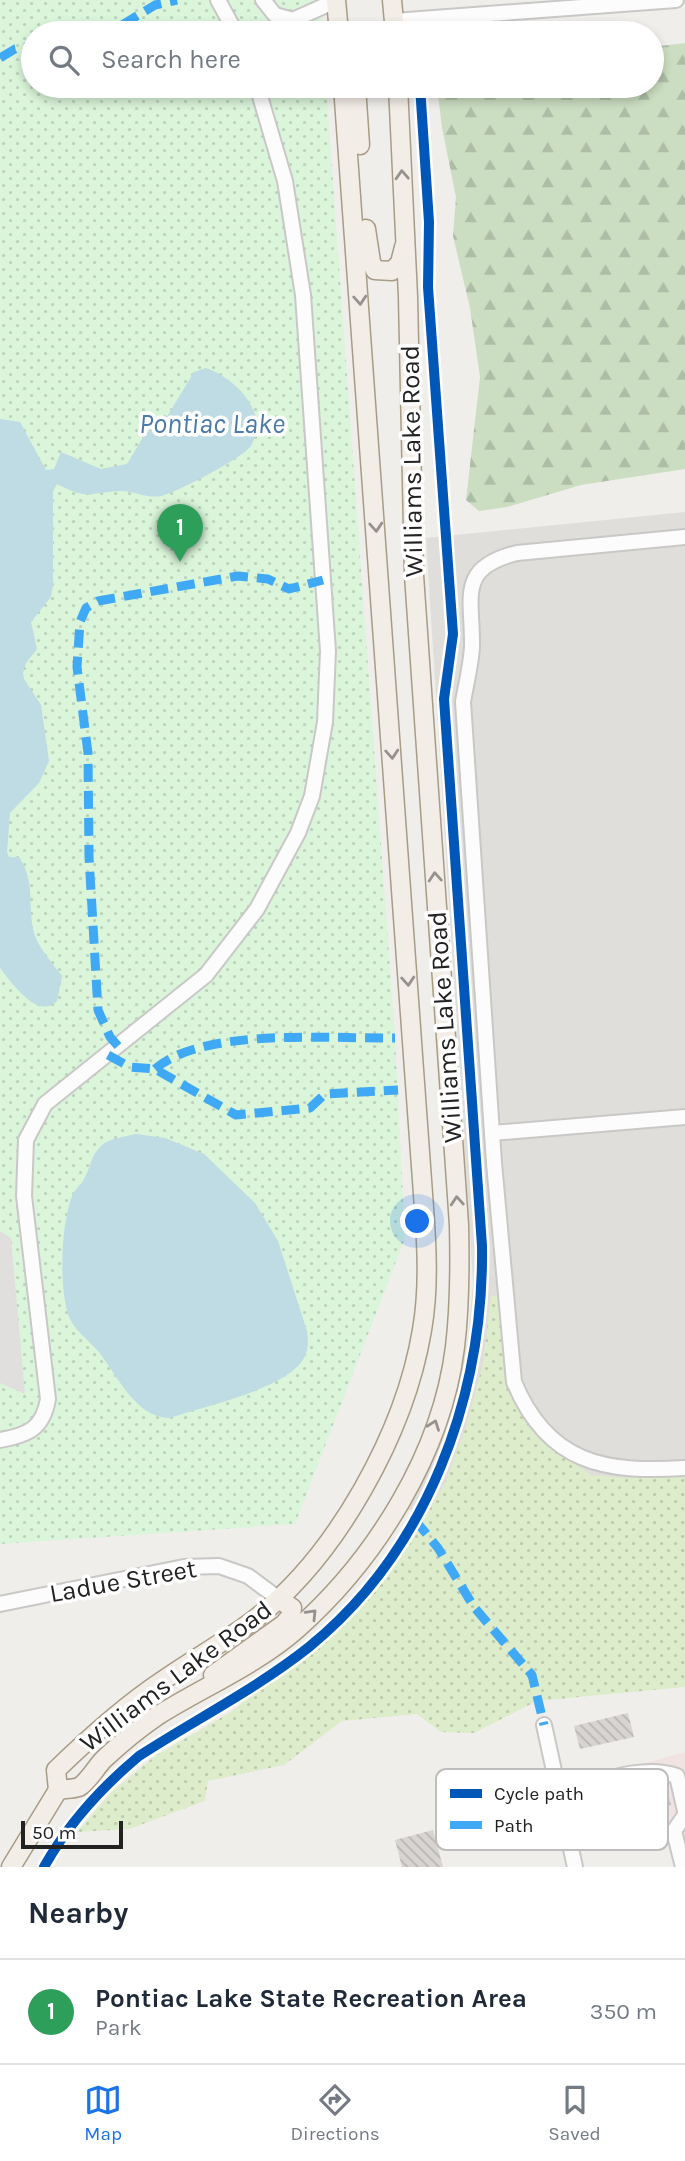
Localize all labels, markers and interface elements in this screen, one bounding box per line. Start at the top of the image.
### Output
search box [21,21,664,98]
icon: search [45,41,83,79]
text: Search here [101,44,241,75]
one-way arrow [395,170,410,181]
one-way arrow [352,295,367,306]
street label: Williams Lake Road [394,345,430,577]
water label: Pontiac Lake [139,407,285,440]
pin: 1 [157,504,203,562]
one-way arrow [368,522,383,533]
one-way arrow [384,749,399,760]
one-way arrow [427,871,442,882]
street label: Williams Lake Road [421,910,469,1144]
one-way arrow [400,976,415,987]
one-way arrow [450,1195,465,1206]
your location [400,1204,434,1238]
one-way arrow [426,1420,440,1432]
street label: Ladue Street [47,1553,199,1609]
street label: Williams Lake Road [74,1594,278,1758]
one-way arrow [303,1609,316,1622]
legend [436,1769,668,1850]
text: Cycle path [494,1783,584,1805]
text: Path [494,1815,534,1837]
scale bar [21,1818,122,1850]
text: 50 m [32,1822,76,1844]
text: Nearby [28,1895,128,1931]
text: Pontiac Lake State Recreation Area [95,1983,527,2014]
text: 1 [47,1998,55,2025]
text: 350 m [590,1998,657,2025]
text: Park [95,2014,142,2041]
tab: Map [84,2081,122,2145]
tab: Directions [291,2081,380,2145]
tab: Saved [548,2081,601,2145]

